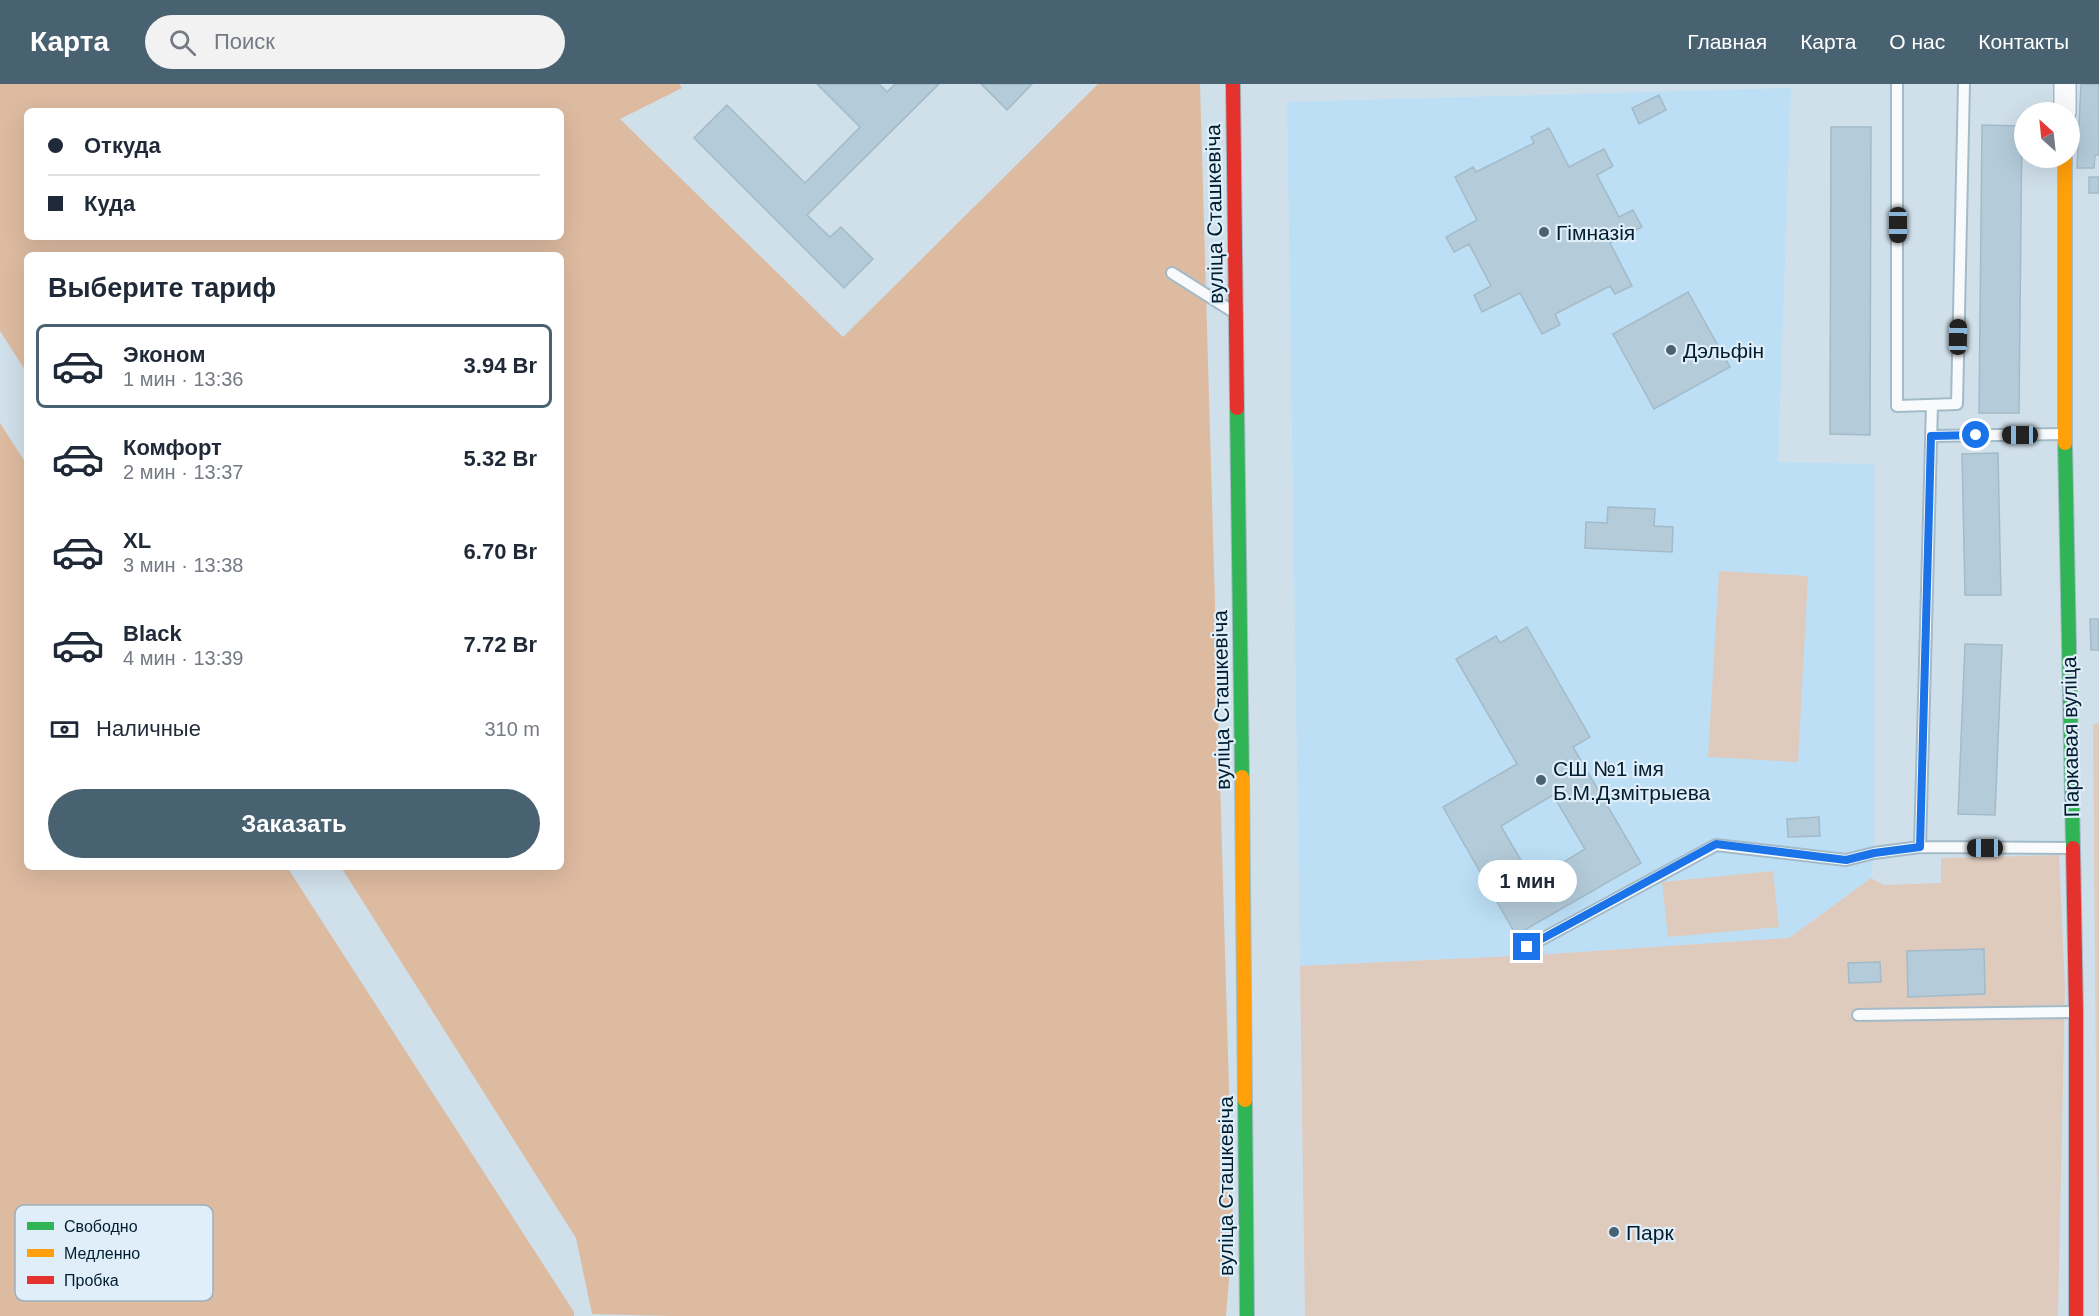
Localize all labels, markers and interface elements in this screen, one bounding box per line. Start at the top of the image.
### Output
search box [145,15,565,69]
text: Карта [30,26,109,57]
icon: search [166,26,199,59]
text: Поиск [214,29,275,54]
text: Главная [1687,30,1767,53]
text: Карта [1800,30,1856,53]
text: О нас [1889,30,1945,53]
text: Контакты [1978,30,2069,53]
north arrow [2014,102,2080,168]
map controls [2014,102,2080,168]
street label: вуліца Сташкевіча [1201,124,1227,304]
text: Откуда [84,133,161,158]
text: Куда [84,191,135,216]
car [1889,207,1907,243]
place label: Гімназія [1556,221,1635,244]
marker: Гімназія [1537,225,1551,239]
text: Выберите тариф [48,273,276,303]
car [1949,319,1967,355]
icon: car [51,339,105,393]
place label: Дэльфін [1683,339,1764,362]
text: Эконом [123,342,206,367]
marker: Дэльфін [1664,343,1678,357]
text: 3.94 Br [464,353,537,378]
text: 1 мин · 13:36 [123,368,243,390]
route start [1962,421,1989,448]
car [2002,426,2038,444]
icon: car [51,432,105,486]
text: Комфорт [123,435,222,460]
text: 5.32 Br [464,446,537,471]
text: 2 мин · 13:37 [123,461,243,483]
icon: car [51,525,105,579]
text: XL [123,528,151,553]
text: 6.70 Br [464,539,537,564]
text: 3 мин · 13:38 [123,554,243,576]
street label: вуліца Сташкевіча [1208,610,1234,790]
icon: car [51,618,105,672]
text: Black [123,621,182,646]
text: 7.72 Br [464,632,537,657]
text: 4 мин · 13:39 [123,647,243,669]
street label: Паркавая вуліца [2057,656,2083,818]
icon: cash [48,713,81,746]
text: Наличные [96,716,201,741]
text: 310 m [484,718,540,740]
place label: СШ №1 імя Б.М.Дзмітрыева [1553,757,1711,804]
marker: СШ №1 імя Б.М.Дзмітрыева [1534,773,1548,787]
button: Заказать [48,789,540,858]
car [1967,839,2003,857]
callout: 1 мин [1478,860,1576,902]
text: 1 мин [1500,870,1555,892]
route end [1513,933,1540,960]
street label: вуліца Сташкевіча [1214,1096,1237,1276]
legend [15,1205,213,1301]
text: Свободно [64,1218,138,1235]
place label: Парк [1626,1221,1674,1244]
marker: Парк [1607,1225,1621,1239]
text: Медленно [64,1245,140,1262]
text: Пробка [64,1272,119,1289]

